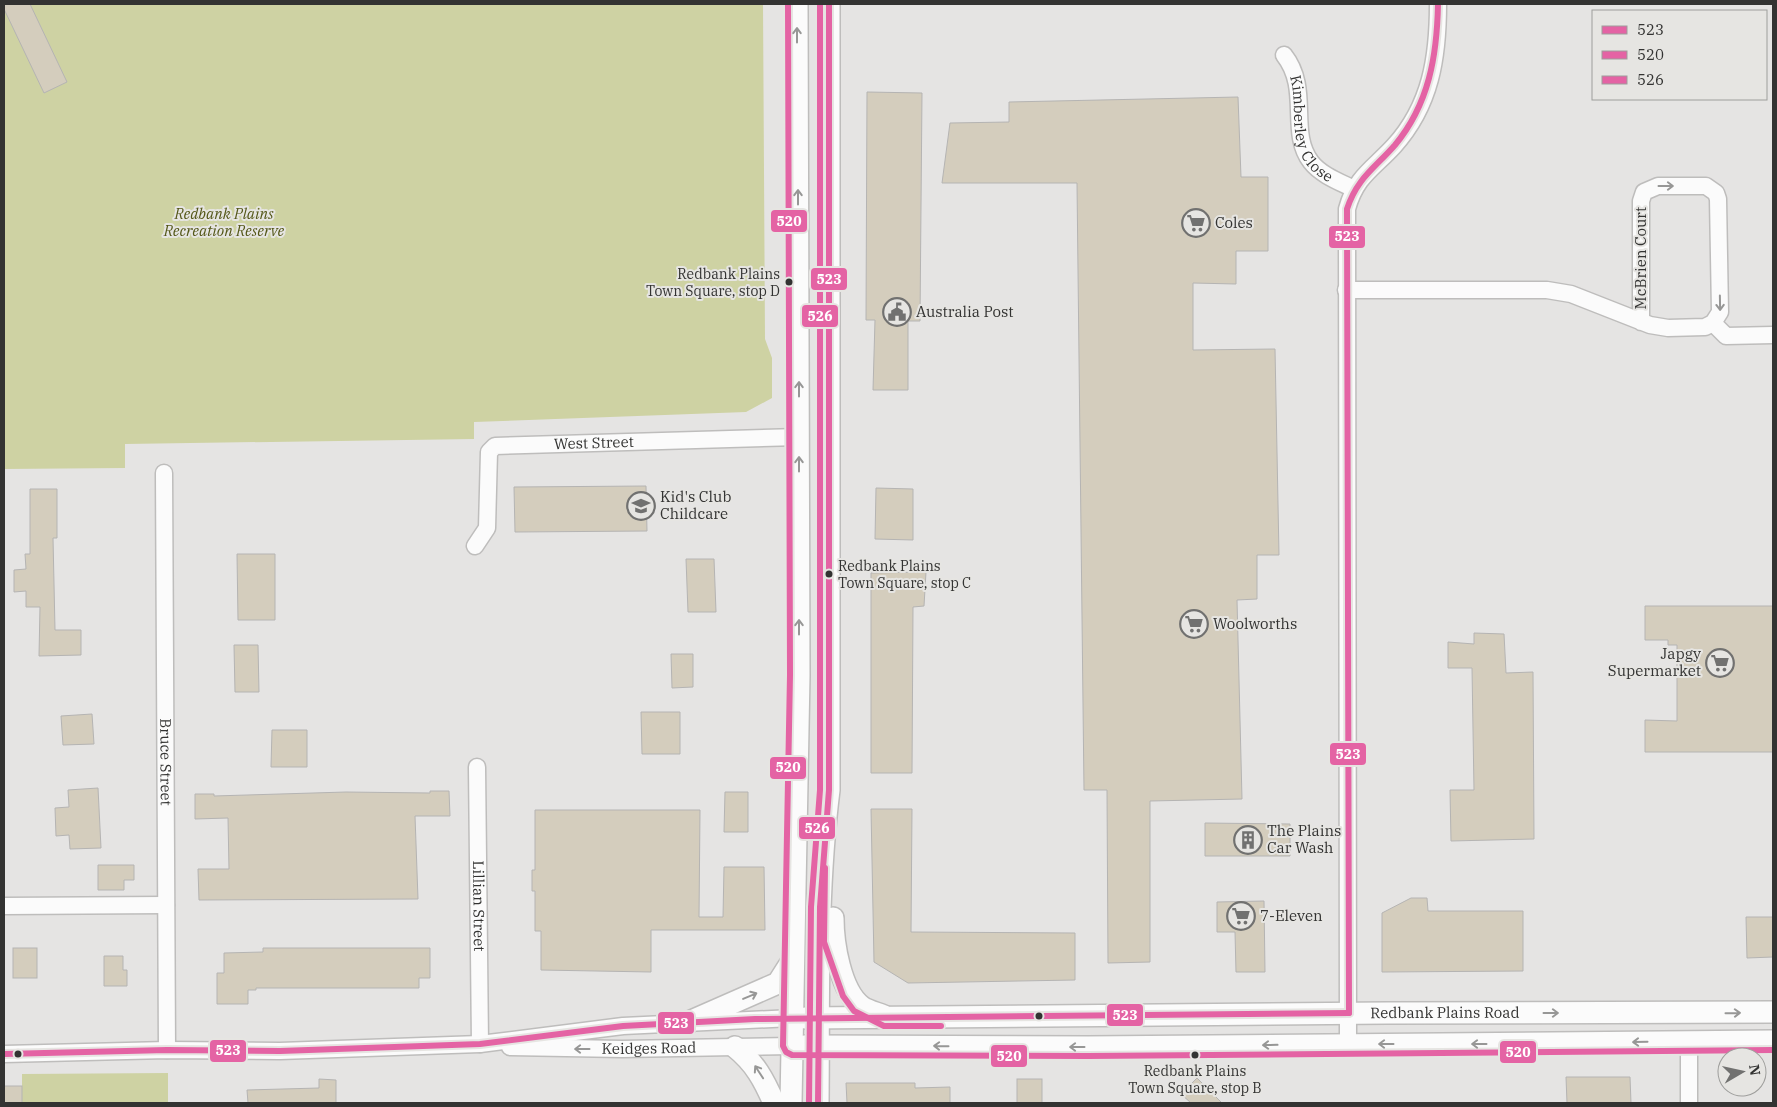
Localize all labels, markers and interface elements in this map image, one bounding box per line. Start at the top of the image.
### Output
legend [1592,10,1767,100]
text: 523 [1637,20,1664,39]
one-way arrow [792,27,802,43]
text: 520 [1637,45,1664,64]
text: 526 [1637,70,1664,89]
street label: Kimberley Close [1286,73,1337,186]
one-way arrow [1658,181,1674,191]
one-way arrow [793,189,803,206]
park label: Redbank Plains Recreation Reserve [163,204,285,240]
street label: McBrien Court [1631,207,1650,309]
supermarket icon: Coles [1181,208,1211,238]
line badge: 520 [770,209,808,233]
text: 520 [776,212,802,230]
place label: Coles [1215,213,1253,232]
line badge: 523 [1328,225,1366,249]
text: 523 [1334,227,1360,245]
place label: Redbank Plains Town Square, stop D [646,265,780,300]
line badge: 523 [810,267,848,291]
text: 523 [816,270,842,288]
marker: Redbank Plains Town Square, stop D [784,277,794,287]
one-way arrow [1715,295,1725,311]
public building icon: Australia Post [882,297,912,327]
place label: Australia Post [916,302,1014,321]
line badge: 526 [801,304,839,328]
text: 526 [807,307,833,325]
one-way arrow [794,381,803,397]
street label: West Street [553,432,634,453]
one-way arrow [794,456,804,472]
place label: Kid's Club Childcare [660,487,731,523]
school or university icon: Kid's Club Childcare [626,491,656,521]
place label: Redbank Plains Town Square, stop C [838,557,971,592]
marker: Redbank Plains Town Square, stop C [824,569,834,579]
supermarket icon: Woolworths [1179,609,1209,639]
place label: Woolworths [1213,614,1297,633]
one-way arrow [794,619,804,635]
place label: Japgy Supermarket [1608,644,1701,680]
supermarket icon: Japgy Supermarket [1705,648,1735,678]
street label: Bruce Street [156,718,176,806]
line badge: 523 [1329,742,1367,766]
text: 523 [1335,745,1361,763]
line badge: 520 [769,756,807,780]
text: 520 [775,758,801,776]
line badge: 526 [798,816,836,840]
text: 526 [804,819,830,837]
place label: The Plains Car Wash [1267,821,1341,857]
building icon: The Plains Car Wash [1233,825,1263,855]
street label: Lillian Street [469,860,489,952]
supermarket icon: 7-Eleven [1226,901,1256,931]
place label: 7-Eleven [1260,906,1323,925]
one-way arrow [743,991,758,1000]
line badge: 523 [1106,1003,1144,1027]
street label: Redbank Plains Road [1370,1003,1520,1022]
text: 523 [1112,1006,1138,1024]
one-way arrow [1542,1008,1559,1018]
one-way arrow [1725,1008,1741,1018]
line badge: 523 [657,1011,695,1035]
unlabelled marker [1034,1011,1044,1021]
text: 523 [663,1014,689,1032]
one-way arrow [1632,1037,1648,1047]
street label: Keidges Road [601,1038,697,1058]
line badge: 523 [209,1039,247,1063]
one-way arrow [1379,1039,1395,1049]
one-way arrow [1471,1039,1487,1048]
one-way arrow [1262,1040,1278,1050]
line badge: 520 [1499,1040,1537,1064]
text: 523 [215,1041,241,1059]
one-way arrow [933,1041,950,1051]
one-way arrow [1069,1042,1085,1052]
text: 520 [1505,1043,1531,1061]
one-way arrow [574,1044,590,1054]
line badge: 520 [990,1044,1028,1068]
text: 520 [996,1047,1022,1065]
north arrow [1717,1047,1767,1097]
unlabelled marker [13,1049,23,1059]
marker: Redbank Plains Town Square, stop B [1190,1050,1200,1060]
place label: Redbank Plains Town Square, stop B [1128,1062,1262,1097]
text: N [1745,1063,1765,1077]
one-way arrow [754,1065,764,1079]

